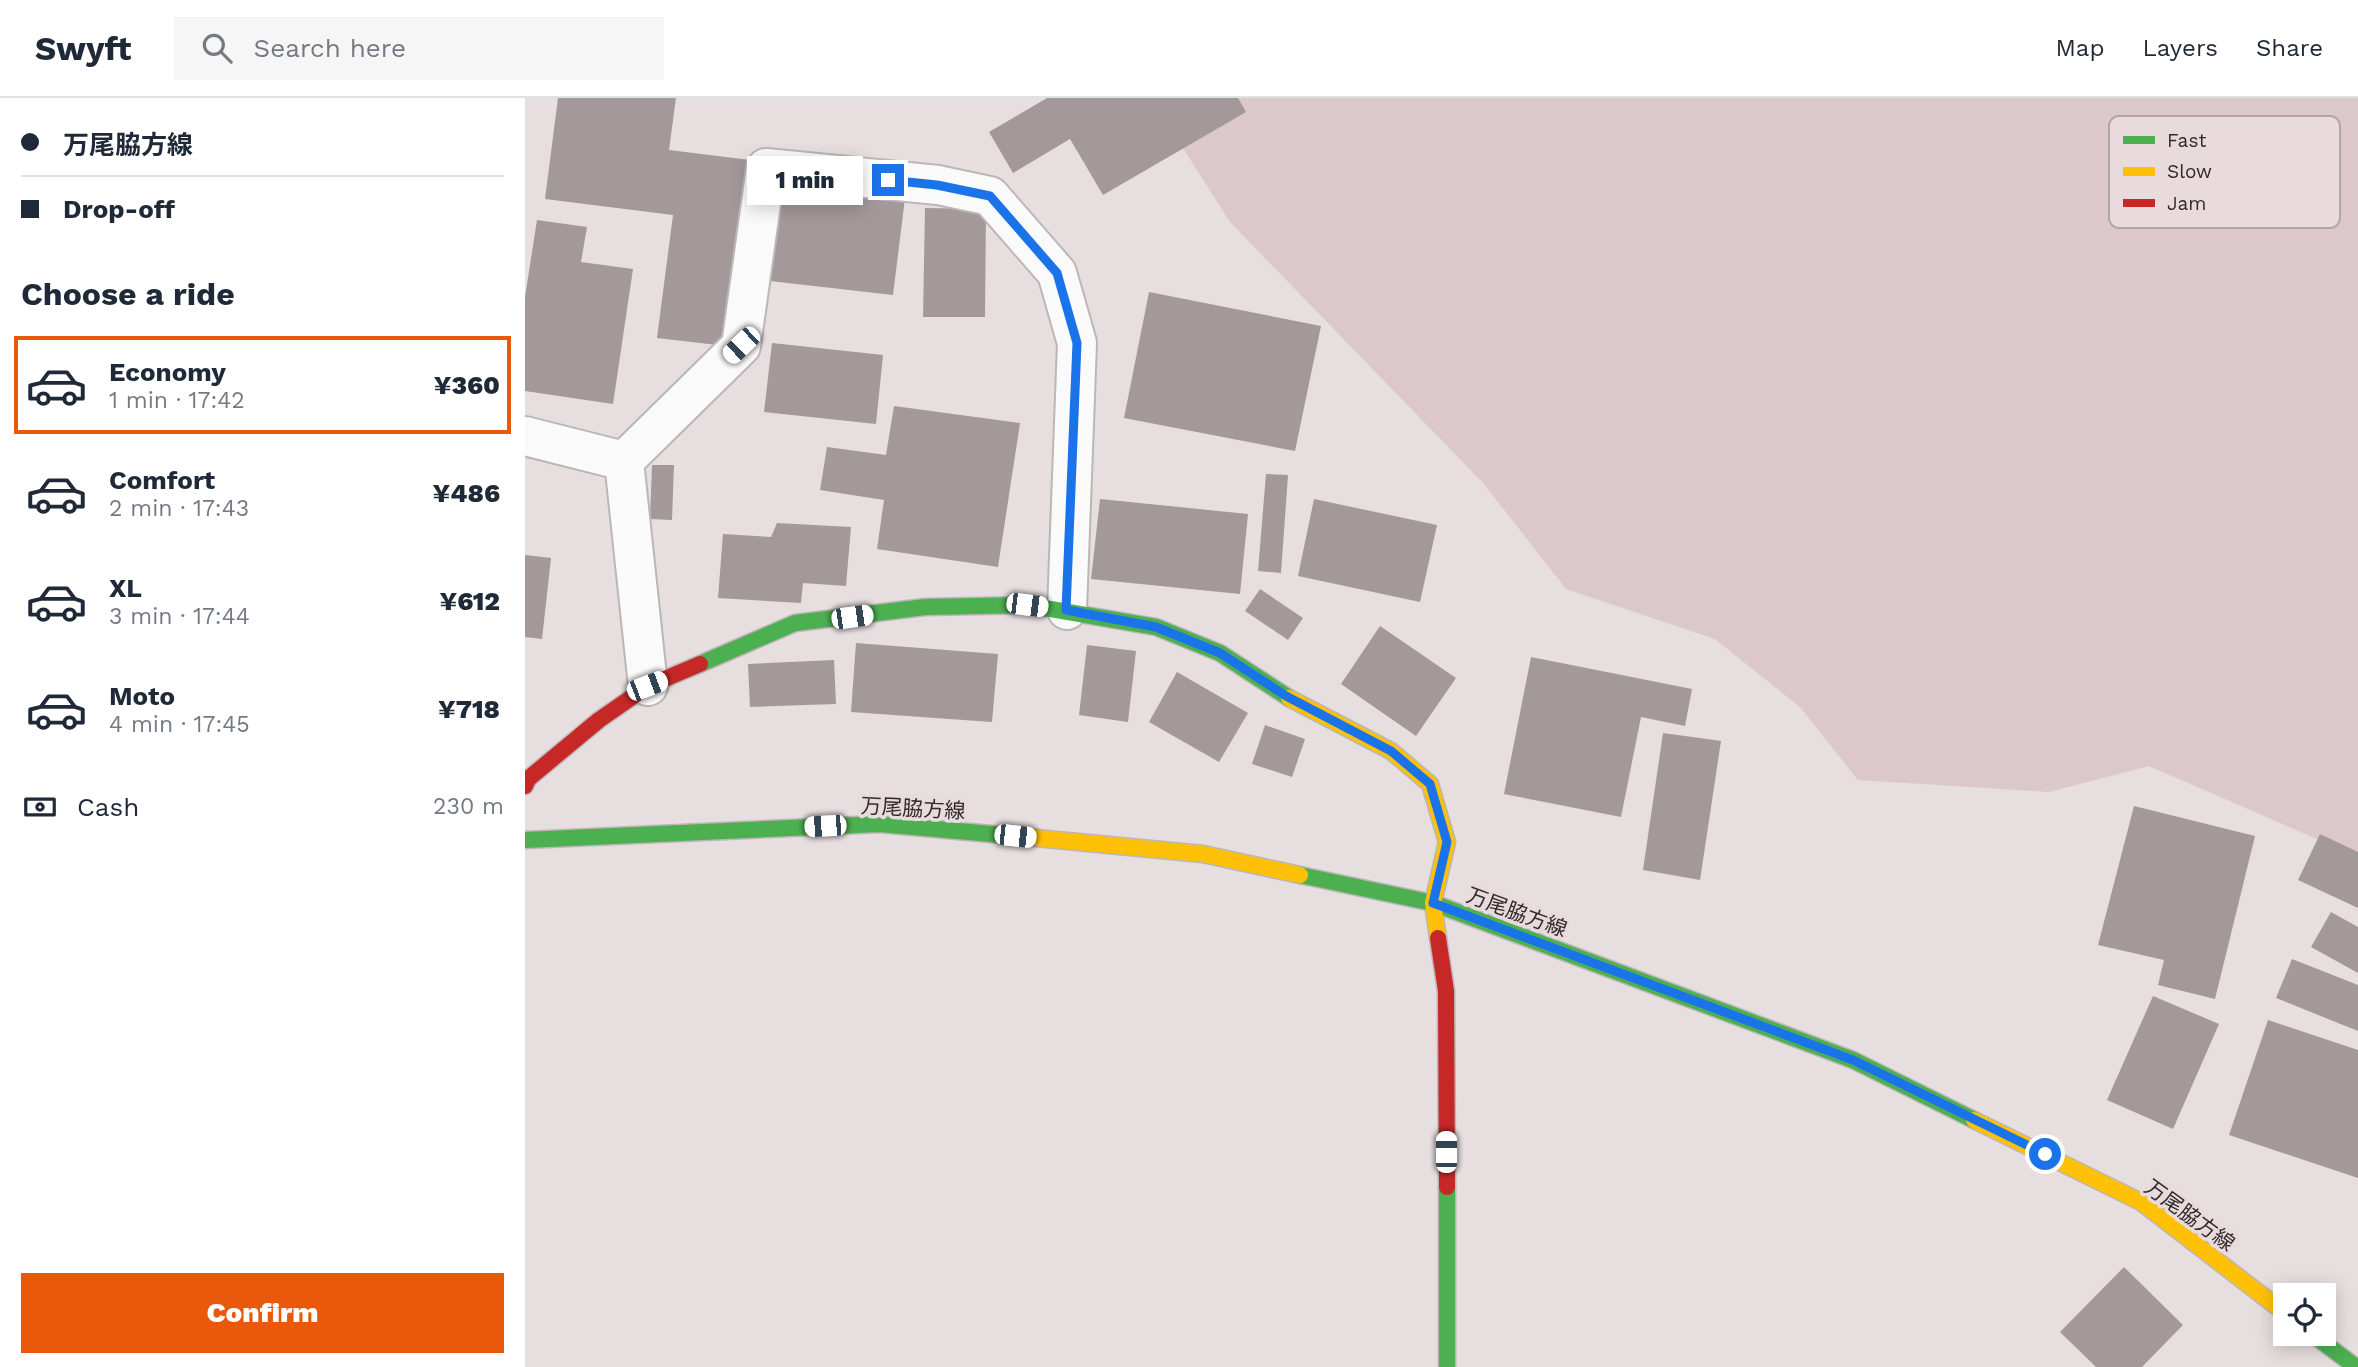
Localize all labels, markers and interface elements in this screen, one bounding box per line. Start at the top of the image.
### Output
search box [174,17,664,80]
text: Swyft [35,29,132,68]
icon: search [198,29,236,67]
text: Search here [254,33,406,63]
text: Map [2056,34,2104,62]
text: Layers [2142,34,2218,62]
text: Share [2256,34,2323,62]
legend [2109,116,2340,228]
text: Fast [2167,129,2206,152]
text: 万尾脇方線 [63,130,193,160]
callout: 1 min [748,155,863,204]
text: Slow [2167,160,2212,183]
route end [872,164,904,196]
text: 1 min [775,167,835,194]
text: Jam [2167,192,2206,215]
text: Drop-off [63,194,175,224]
text: Choose a ride [21,275,235,313]
car [719,323,764,367]
icon: car [25,354,88,417]
text: Economy [109,357,226,387]
text: ¥360 [434,370,500,400]
text: 1 min · 17:42 [109,387,245,414]
icon: car [25,462,88,525]
text: Comfort [109,465,215,495]
text: ¥486 [433,478,500,508]
text: 2 min · 17:43 [109,495,249,522]
icon: car [25,570,88,633]
text: XL [109,573,142,603]
text: ¥612 [440,586,500,616]
car [1005,592,1050,618]
text: 3 min · 17:44 [109,603,250,630]
car [830,604,875,630]
car [624,669,671,703]
icon: car [25,678,88,741]
text: Moto [109,681,175,711]
text: ¥718 [438,694,500,724]
text: 4 min · 17:45 [109,711,250,738]
icon: cash [21,788,59,826]
text: Cash [77,792,139,822]
text: 230 m [433,793,504,820]
street label: 万尾脇方線 [860,793,966,823]
car [804,814,847,838]
car [994,823,1037,849]
street label: 万尾脇方線 [1463,882,1571,942]
car [1436,1131,1457,1173]
route start [2029,1138,2061,1170]
street label: 万尾脇方線 [2140,1174,2240,1256]
button: Confirm [21,1273,504,1353]
map controls [2273,1283,2336,1346]
button: locate [2273,1283,2336,1346]

